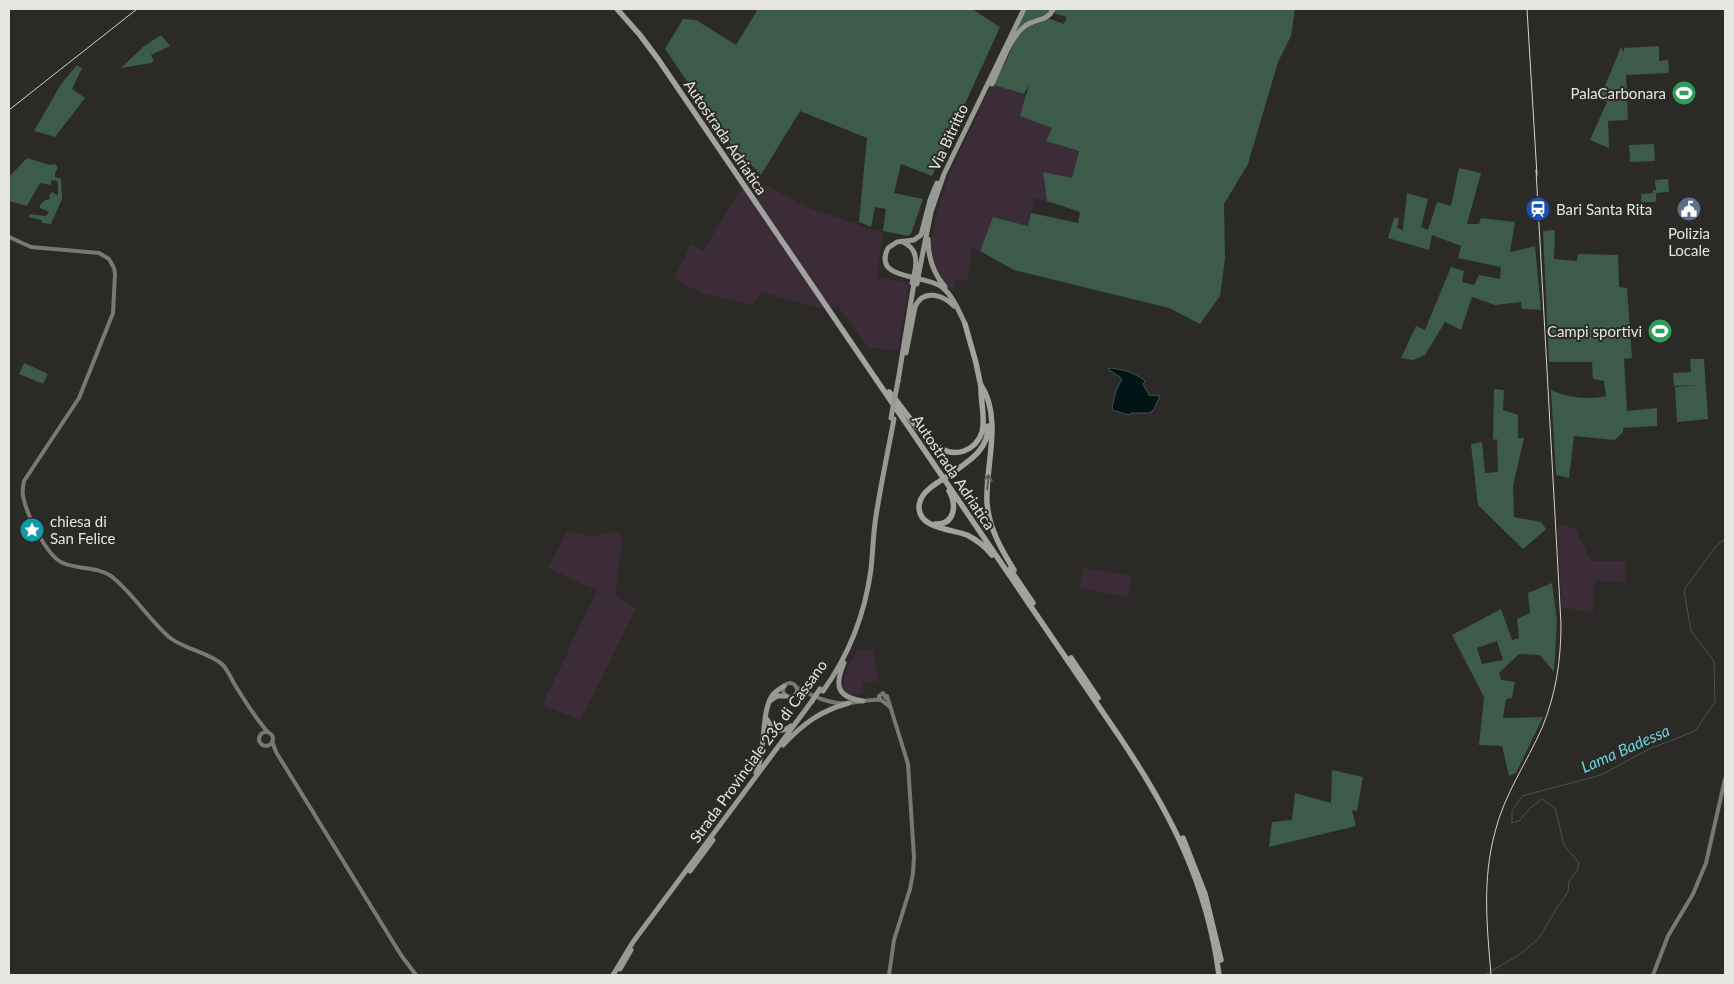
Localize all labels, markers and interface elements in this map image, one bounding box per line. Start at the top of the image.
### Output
street label: Autostrada Adriatica [681,76,771,198]
sports icon: PalaCarbonara [1671,80,1697,106]
place label: PalaCarbonara [1570,84,1666,102]
street label: Via Bitritto [925,101,971,173]
station icon: Bari Santa Rita [1525,196,1551,222]
public building icon: Polizia Locale [1676,196,1702,222]
place label: Bari Santa Rita [1556,200,1652,218]
place label: Polizia Locale [1668,224,1710,259]
sports icon: Campi sportivi [1647,318,1673,344]
place label: Campi sportivi [1547,322,1642,340]
street label: Autostrada Adriatica [909,411,999,533]
one-way arrow [983,474,993,490]
place label: chiesa di San Felice [50,512,116,547]
place icon: chiesa di San Felice [19,517,45,543]
street label: Strada Provinciale 236 di Cassano [686,656,830,846]
water label: Lama Badessa [1578,720,1672,776]

